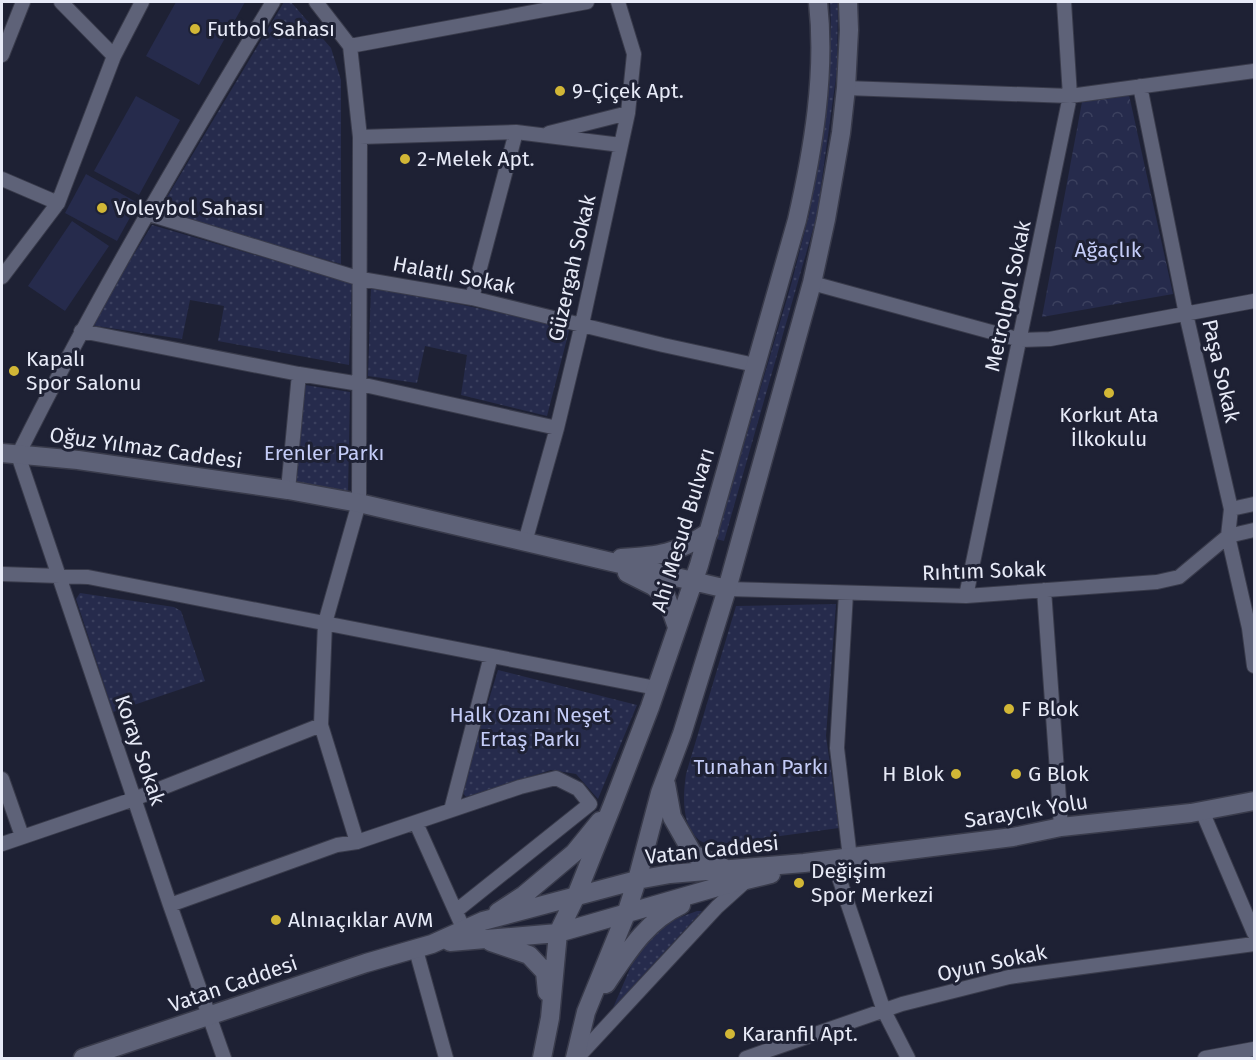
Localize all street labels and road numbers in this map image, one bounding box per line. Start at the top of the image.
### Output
street label: Güzergah Sokak [542,192,602,344]
street label: Metrolpol Sokak [979,218,1037,374]
street label: Halatlı Sokak [391,250,518,300]
street label: Paşa Sokak [1197,317,1246,425]
street label: Oğuz Yılmaz Caddesi [48,422,244,474]
street label: Ahi Mesud Bulvarı [646,445,720,615]
street label: Rıhtım Sokak [921,556,1047,586]
street label: Koray Sokak [109,691,171,809]
street label: Saraycık Yolu [962,788,1090,834]
street label: Vatan Caddesi [644,830,780,870]
street label: Oyun Sokak [935,939,1049,987]
street label: Vatan Caddesi [165,950,301,1018]

